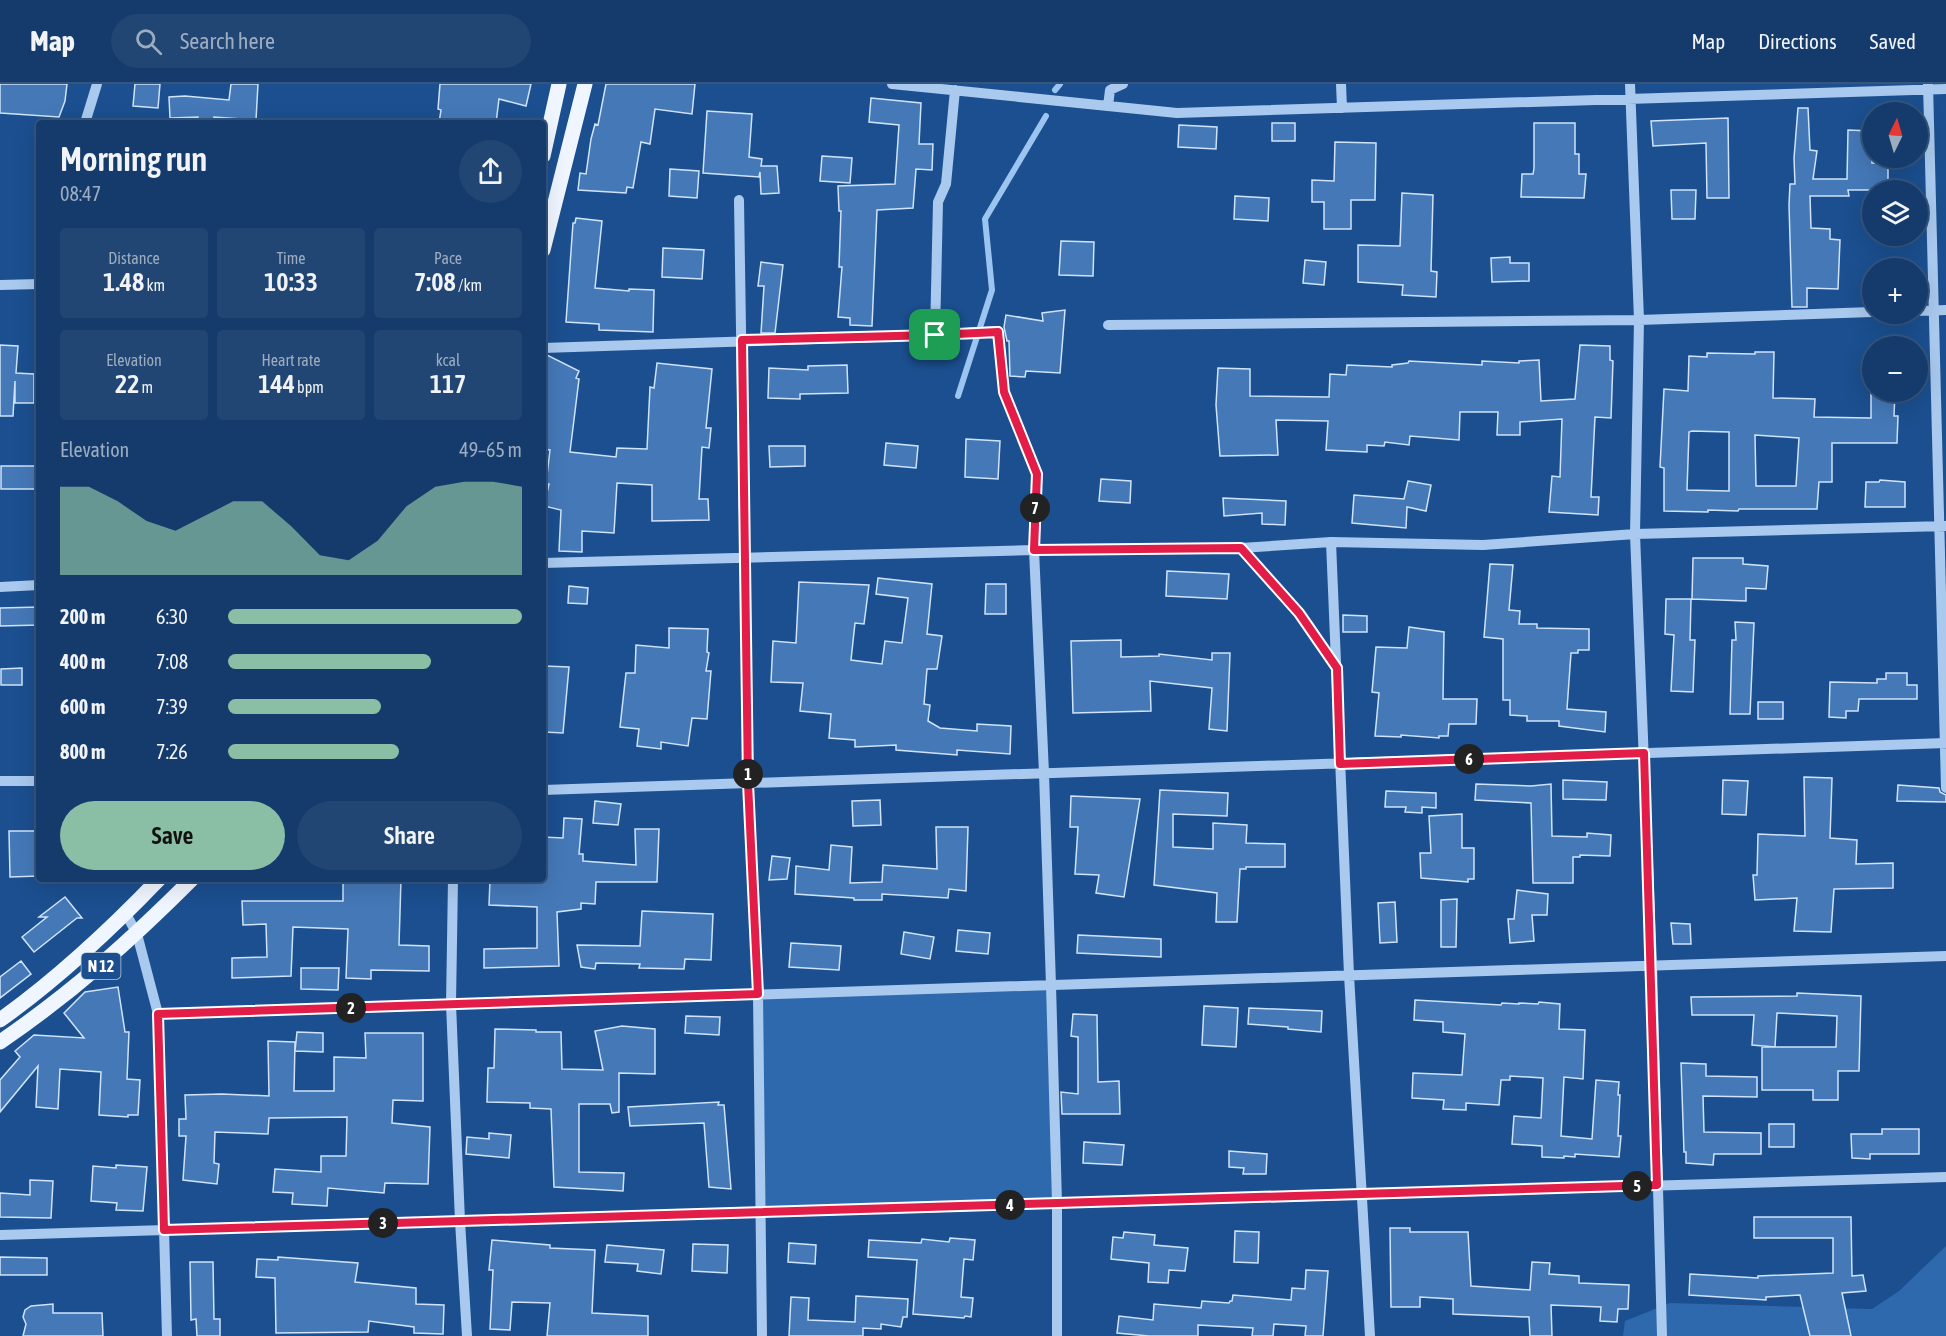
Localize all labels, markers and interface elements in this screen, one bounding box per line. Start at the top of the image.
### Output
search box [111,14,531,68]
text: Map [30,25,75,57]
icon: search [132,25,165,58]
text: Search here [180,28,275,54]
text: Map [1691,29,1725,53]
text: Directions [1758,29,1837,53]
text: Saved [1870,29,1916,53]
north arrow [1862,102,1928,168]
map controls [1862,102,1928,402]
text: Morning run [60,140,207,178]
button: share [459,140,522,203]
button: layers [1862,180,1928,246]
text: 08:47 [60,182,101,205]
text: Distance [108,249,160,267]
text: Time [276,249,306,267]
text: Pace [434,249,462,267]
button: + [1862,258,1928,324]
text: 1.48 [103,267,144,297]
text: 10:33 [264,267,318,297]
text: 7:08 [414,267,456,297]
text: km [144,276,165,294]
text: /km [456,276,482,294]
pin [909,309,960,360]
icon: arrive [918,318,951,351]
button: − [1862,336,1928,402]
text: Elevation [106,351,162,369]
text: Heart rate [262,351,320,369]
text: kcal [436,351,460,369]
text: 22 [115,369,139,399]
text: 144 [258,369,295,399]
text: 117 [430,369,466,399]
text: m [139,378,153,396]
text: bpm [295,378,324,396]
text: Elevation [60,438,129,461]
text: 49–65 m [459,438,522,461]
pin: 7 [1020,493,1050,523]
text: 7 [1031,499,1039,517]
text: 200 m [60,605,105,628]
text: 6:30 [156,605,188,628]
text: 400 m [60,650,105,673]
text: 7:08 [156,650,188,673]
text: 600 m [60,695,105,718]
text: 7:39 [156,695,188,718]
text: 800 m [60,740,105,763]
text: 7:26 [156,740,188,763]
pin: 6 [1454,744,1484,774]
text: 6 [1465,750,1473,768]
pin: 1 [733,759,763,789]
text: 1 [744,765,752,783]
button: Save [60,801,285,870]
button: Share [297,801,522,870]
road number: N 12 [82,953,120,979]
pin: 2 [336,993,366,1023]
text: 2 [347,999,355,1017]
pin: 5 [1622,1171,1652,1201]
text: 5 [1633,1177,1641,1195]
pin: 4 [995,1190,1025,1220]
text: 4 [1006,1196,1014,1214]
pin: 3 [368,1208,398,1238]
text: 3 [379,1214,387,1232]

